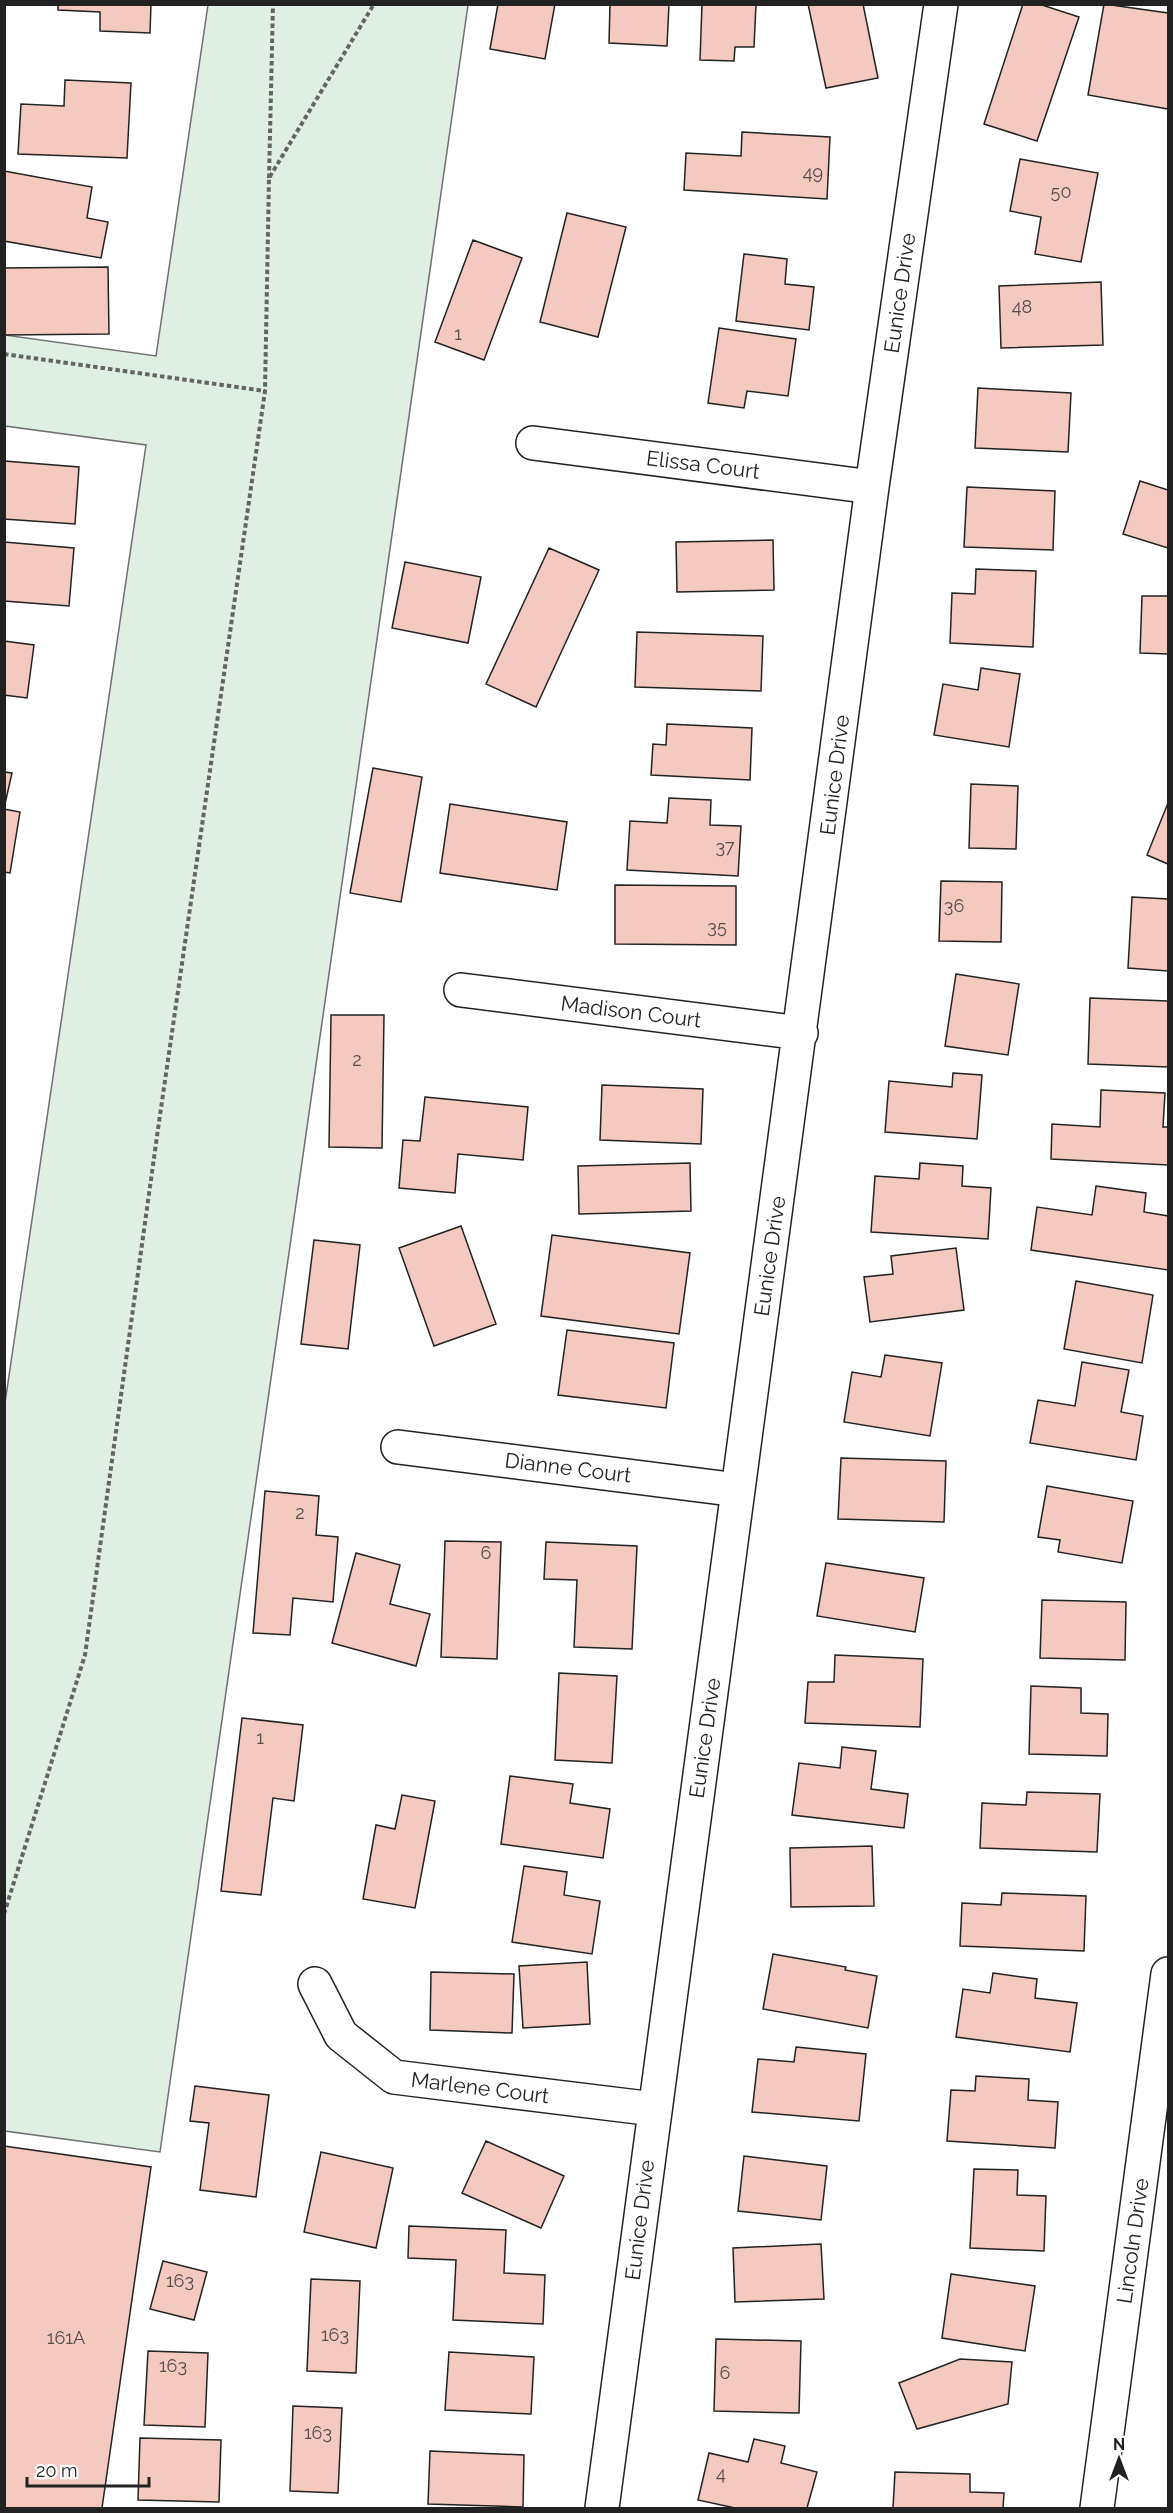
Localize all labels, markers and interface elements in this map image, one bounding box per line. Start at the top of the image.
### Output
house number: 49 [803,162,823,183]
house number: 50 [1051,181,1071,202]
street label: Eunice Drive [879,231,920,355]
house number: 48 [1012,296,1032,317]
house number: 1 [454,323,462,344]
street label: Elissa Court [645,445,761,484]
street label: Eunice Drive [815,713,854,837]
house number: 37 [715,836,735,857]
house number: 36 [944,895,964,916]
house number: 35 [707,916,727,937]
street label: Madison Court [559,990,703,1033]
house number: 2 [352,1049,362,1070]
street label: Eunice Drive [749,1194,790,1318]
street label: Dianne Court [504,1447,633,1488]
house number: 2 [295,1502,305,1523]
house number: 6 [481,1542,492,1563]
street label: Eunice Drive [684,1676,725,1800]
house number: 1 [256,1727,264,1748]
street label: Marlene Court [410,2067,551,2108]
street label: Eunice Drive [620,2158,659,2282]
street label: Lincoln Drive [1111,2177,1154,2305]
house number: 163 [166,2270,194,2291]
house number: 163 [321,2324,349,2345]
house number: 161A [47,2327,85,2348]
house number: 163 [159,2355,187,2376]
house number: 6 [720,2362,731,2383]
house number: 163 [304,2422,332,2443]
north arrow [1089,2429,1149,2489]
text: N [1113,2435,1125,2454]
scale bar [27,2450,148,2488]
text: 20 m [36,2460,78,2481]
house number: 4 [716,2463,726,2484]

